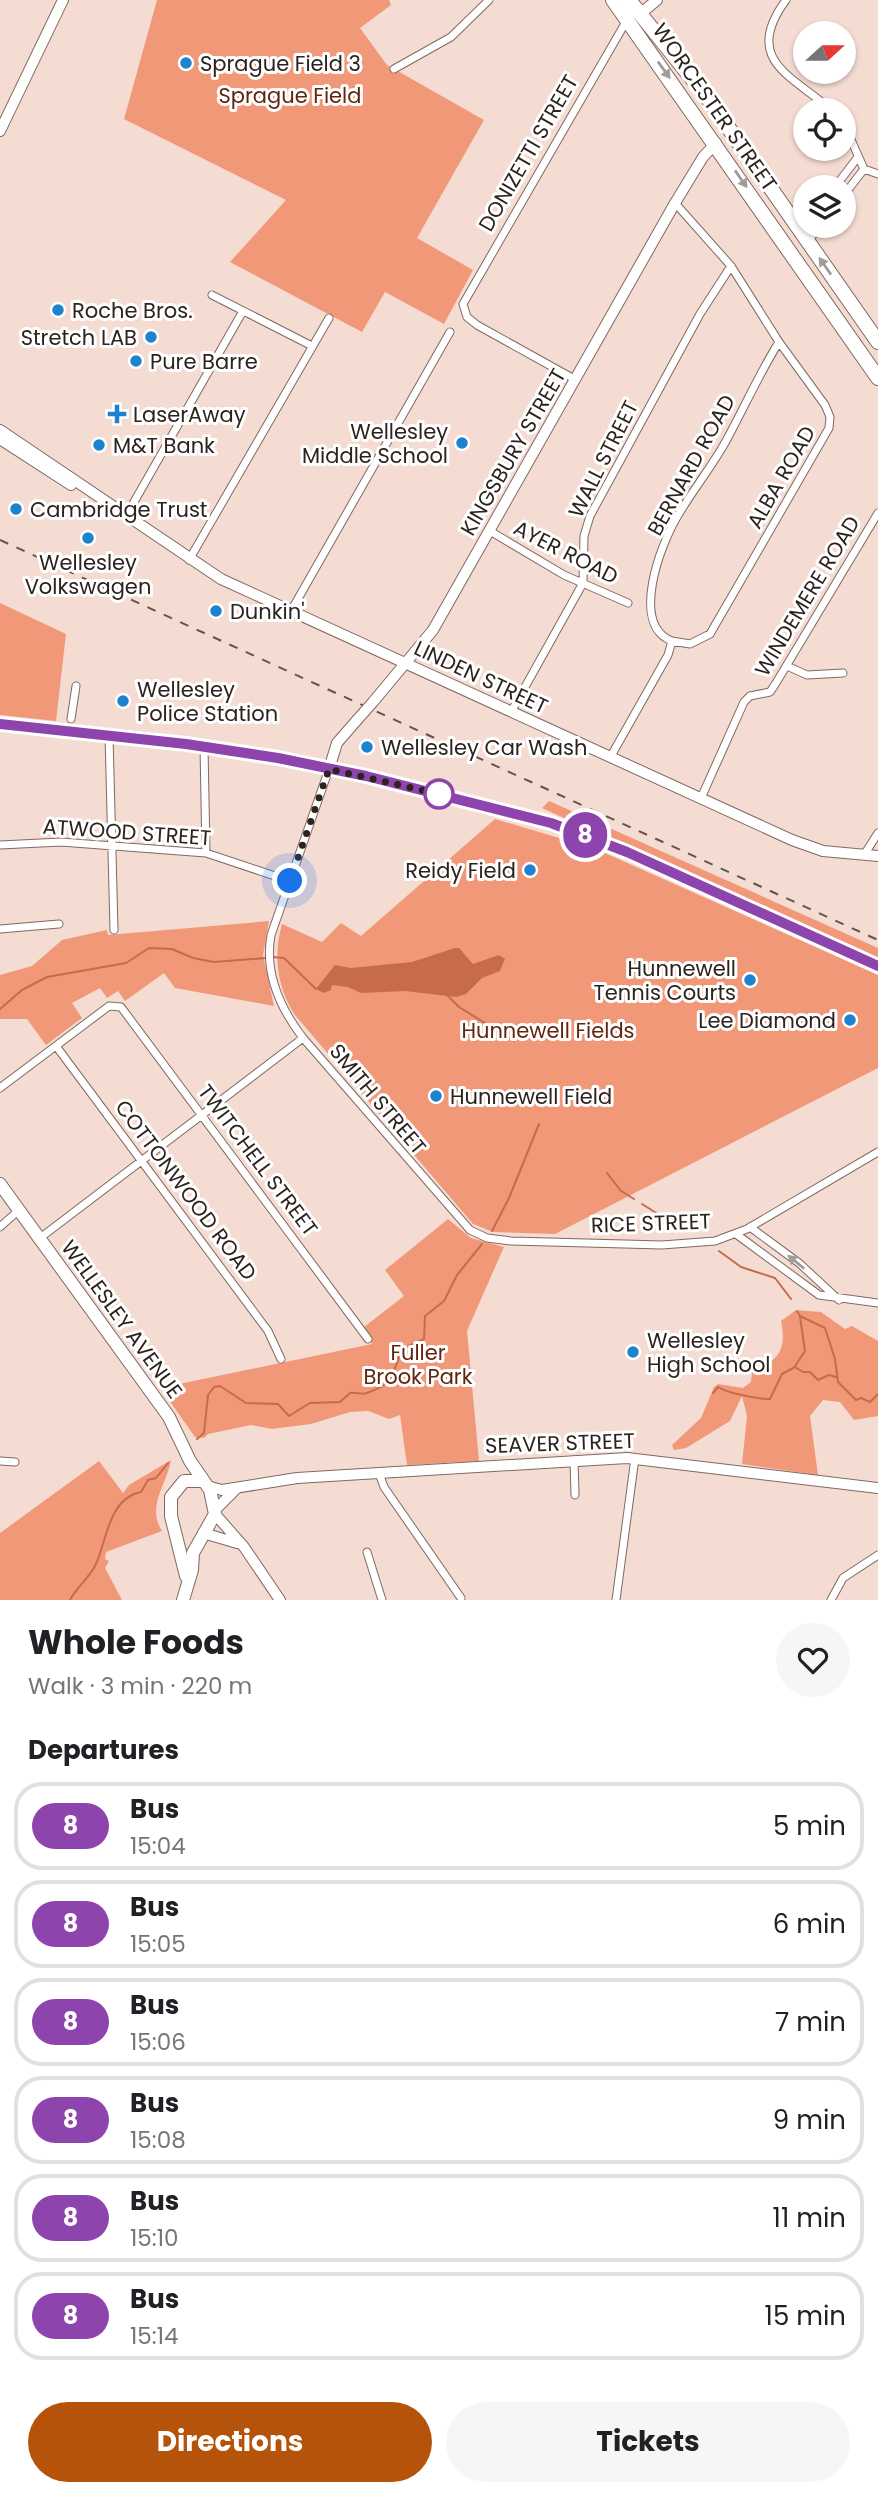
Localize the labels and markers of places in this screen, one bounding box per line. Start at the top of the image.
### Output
place label: Sprague Field 3 [200,49,361,78]
marker: Sprague Field 3 [178,55,194,71]
place label: Roche Bros. [72,296,193,325]
marker: Roche Bros. [50,302,66,318]
place label: Stretch LAB [21,323,137,352]
marker: Stretch LAB [143,329,159,345]
place label: Pure Barre [150,347,258,376]
marker: Pure Barre [128,353,144,369]
place label: LaserAway [133,400,246,429]
marker: LaserAway [107,404,127,424]
place label: Wellesley Middle School [302,417,448,470]
place label: M&T Bank [113,431,215,460]
marker: Wellesley Middle School [454,435,470,451]
marker: M&T Bank [91,437,107,453]
place label: Cambridge Trust [30,495,208,524]
marker: Cambridge Trust [8,501,24,517]
marker: Wellesley Volkswagen [80,530,96,546]
place label: Wellesley Volkswagen [25,548,151,601]
place label: Dunkin' [230,597,305,626]
marker: Dunkin' [208,603,224,619]
place label: Wellesley Police Station [137,675,278,728]
marker: Wellesley Police Station [115,693,131,709]
place label: Wellesley Car Wash [381,733,587,762]
marker: Wellesley Car Wash [359,739,375,755]
unlabelled marker [424,779,454,809]
place label: Reidy Field [405,856,516,885]
marker: Reidy Field [522,862,538,878]
place label: Hunnewell Tennis Courts [593,954,736,1007]
marker: Hunnewell Tennis Courts [742,972,758,988]
place label: Lee Diamond [698,1006,836,1035]
marker: Lee Diamond [842,1012,858,1028]
place label: Hunnewell Field [450,1082,612,1111]
marker: Hunnewell Field [428,1088,444,1104]
place label: Wellesley High School [647,1326,771,1379]
marker: Wellesley High School [625,1344,641,1360]

